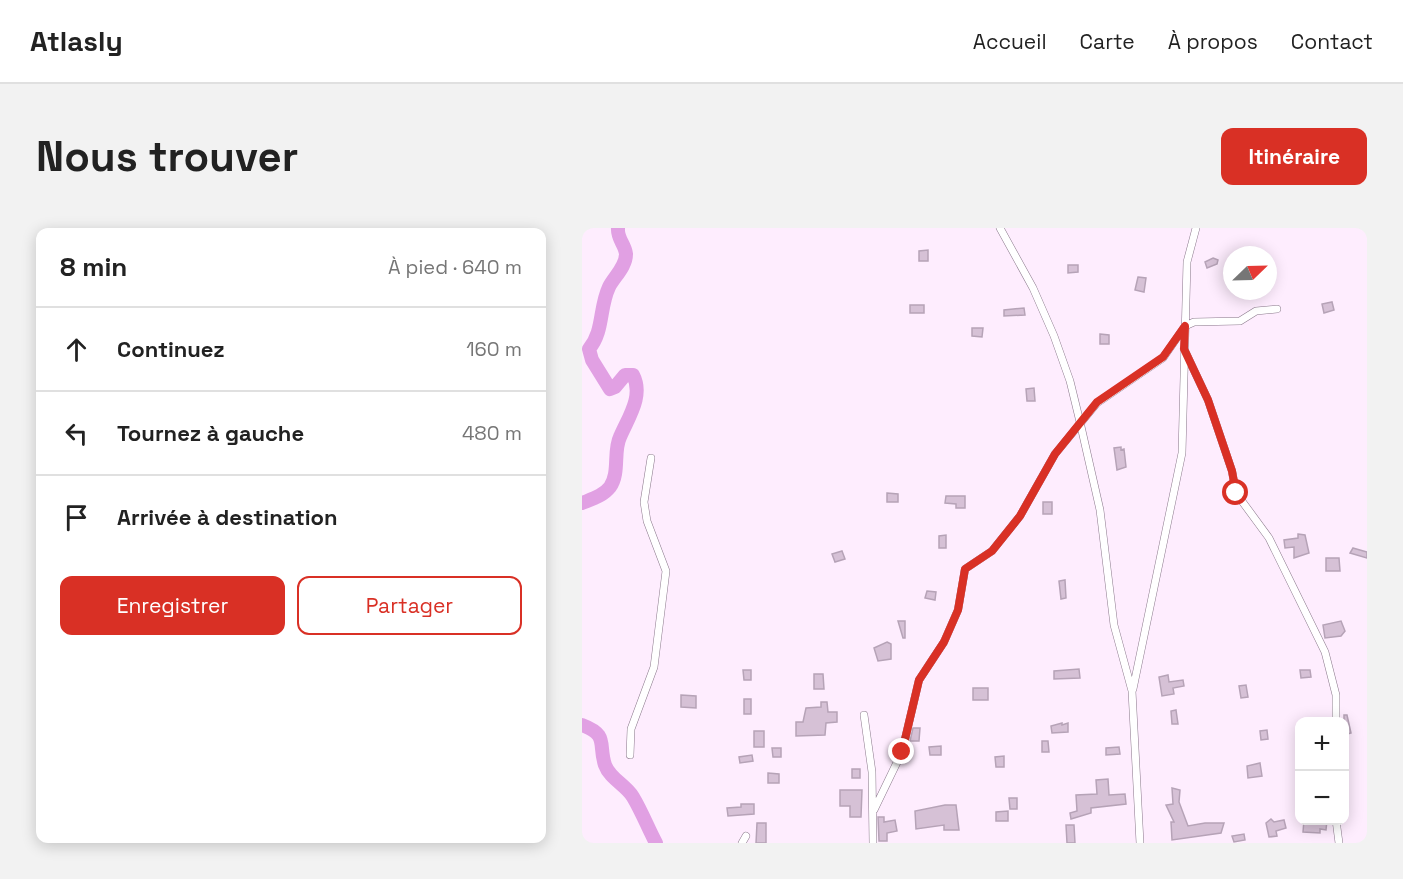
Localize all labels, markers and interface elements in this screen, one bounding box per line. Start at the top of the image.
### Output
text: Atlasly [30,23,123,59]
text: Accueil [973,28,1047,55]
text: Carte [1080,28,1135,55]
text: À propos [1168,28,1258,55]
text: Contact [1291,28,1373,55]
button: Itinéraire [1221,128,1367,185]
text: Nous trouver [36,130,298,183]
north arrow [1223,246,1277,300]
text: 8 min [60,250,127,284]
text: À pied · 640 m [388,254,522,280]
icon: ahead [60,333,93,366]
text: Continuez [117,335,225,363]
text: 160 m [466,336,522,362]
icon: left [60,417,93,450]
text: Tournez à gauche [117,419,304,447]
text: 480 m [462,420,522,446]
route start [1222,479,1248,505]
icon: arrive [60,501,93,534]
text: Arrivée à destination [117,503,338,531]
button: Enregistrer [60,576,285,635]
button: Partager [297,576,522,635]
map controls [1295,717,1349,825]
button: + [1295,717,1349,771]
route end [888,738,914,764]
button: − [1295,771,1349,825]

